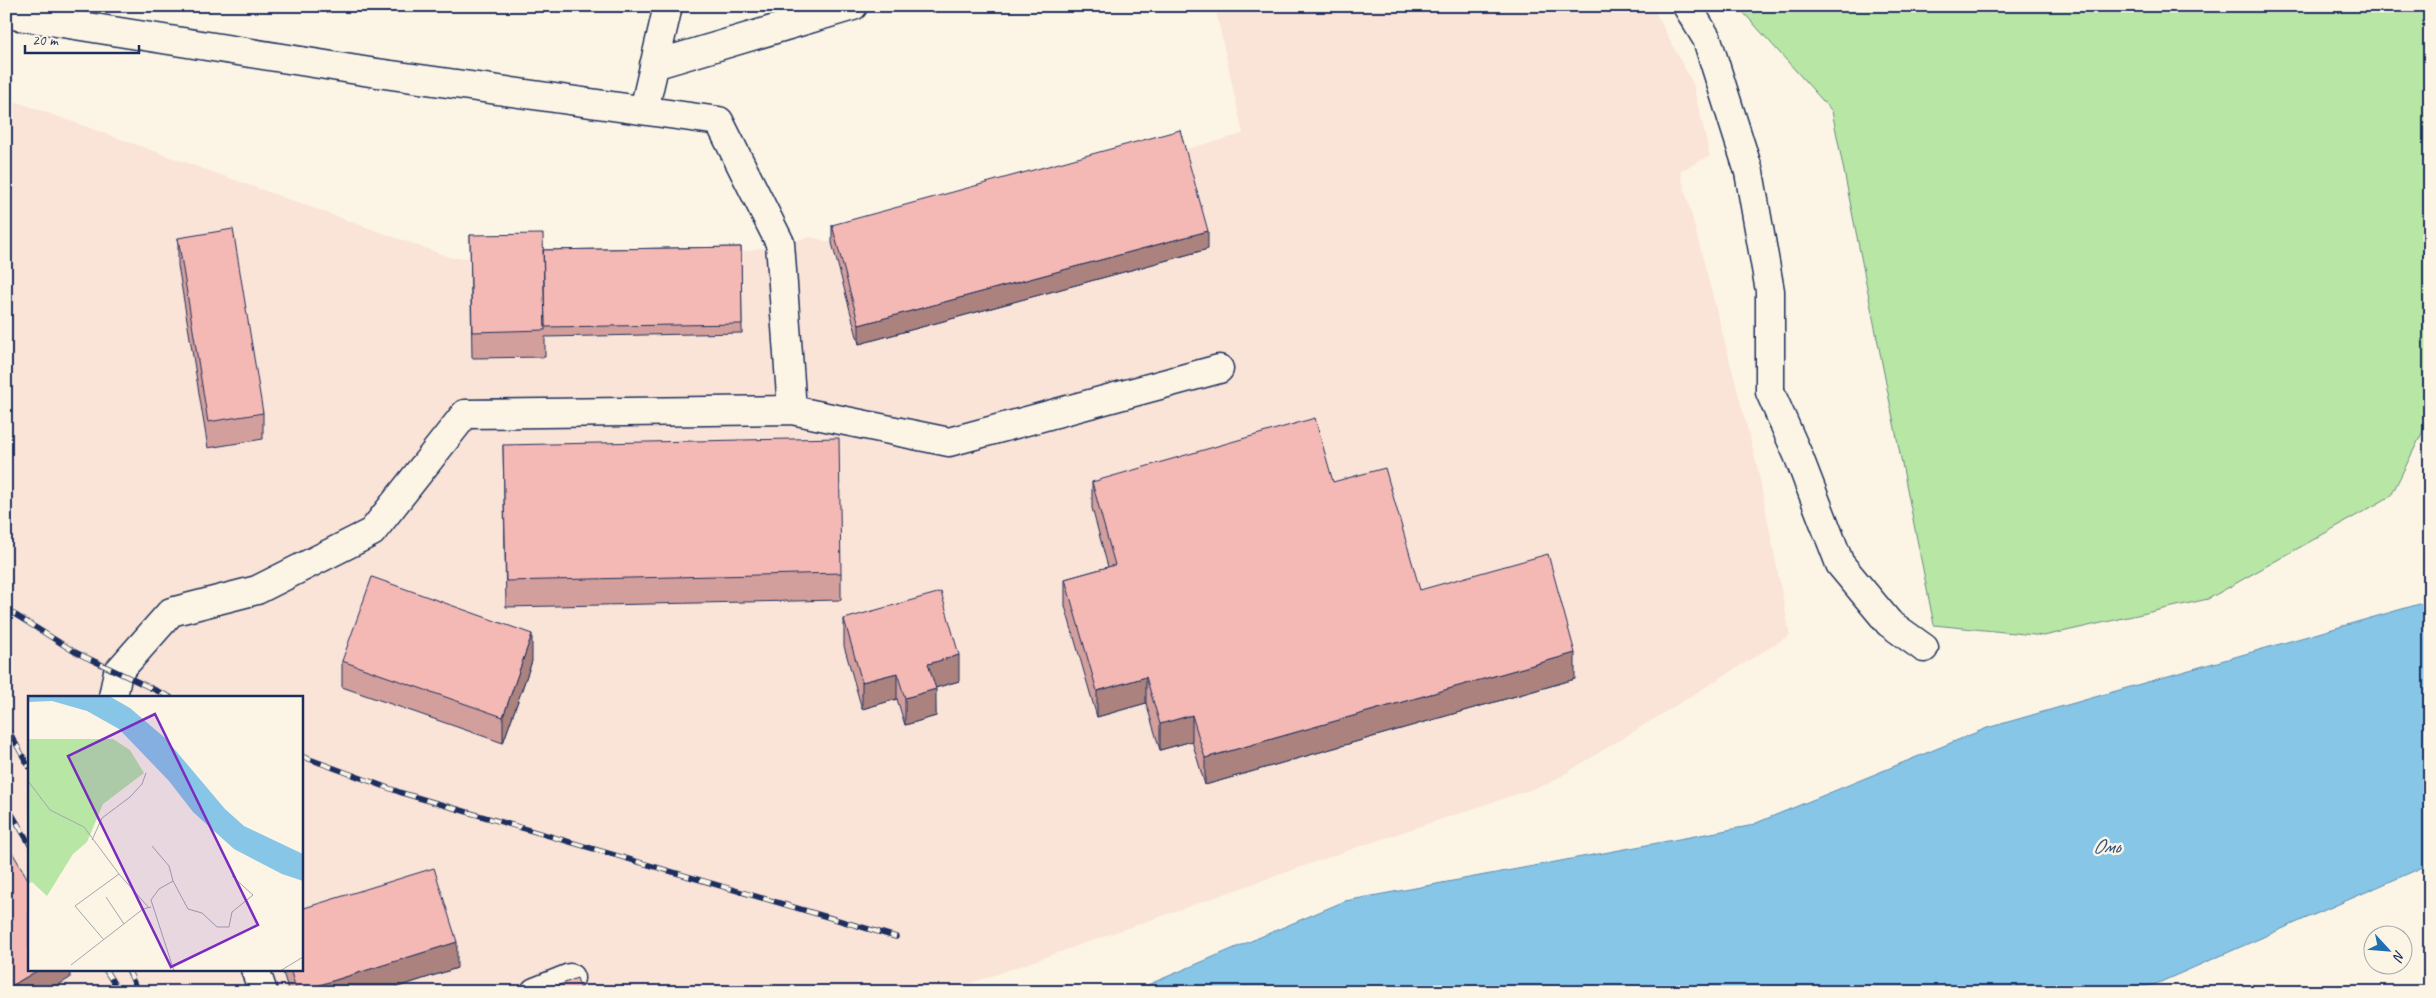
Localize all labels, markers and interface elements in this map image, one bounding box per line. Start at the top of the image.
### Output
scale bar [25,22,139,54]
text: 20 m [32,31,59,50]
inset map [28,696,302,970]
water label: Омь [2092,833,2123,859]
north arrow [2364,926,2414,976]
text: N [2389,948,2409,965]

